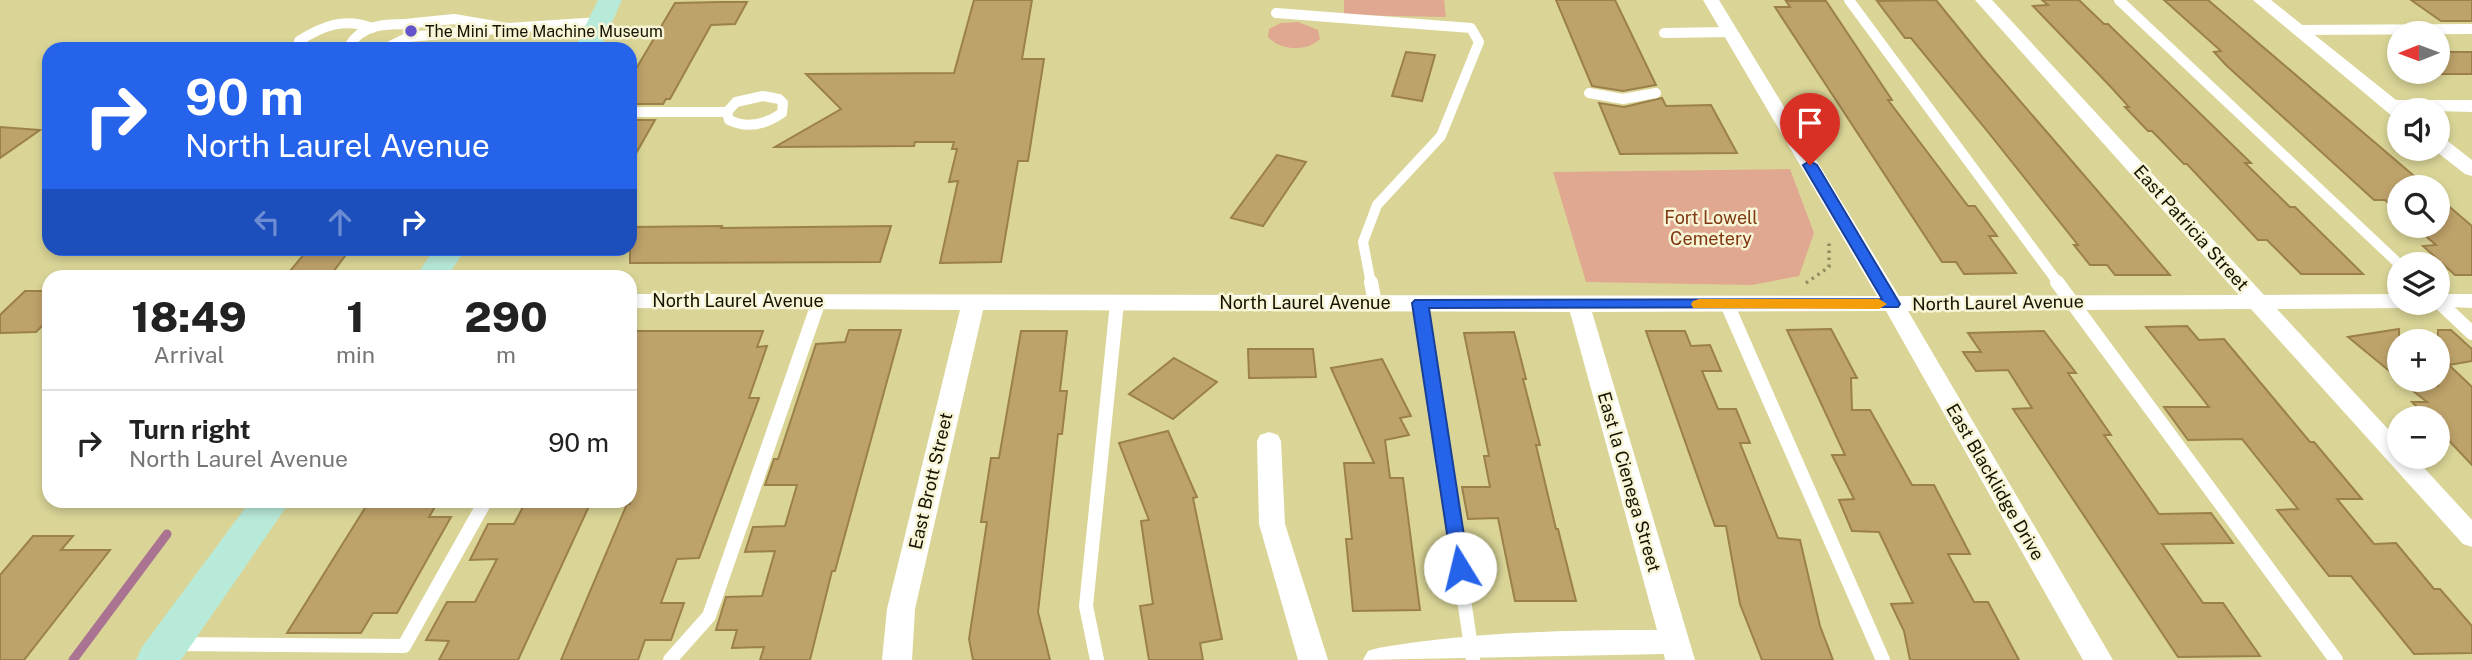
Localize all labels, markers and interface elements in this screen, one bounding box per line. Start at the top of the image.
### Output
north arrow [2387,21,2450,84]
map controls [2387,21,2450,469]
place label: The Mini Time Machine Museum [425,22,663,41]
marker: The Mini Time Machine Museum [403,23,419,39]
text: 90 m [185,68,304,126]
icon: right [70,70,161,161]
pin [1780,93,1840,165]
button: sound [2387,98,2450,161]
icon: arrive [1791,104,1829,142]
text: North Laurel Avenue [185,127,490,164]
street label: East Patricia Street [2130,161,2253,295]
button: search [2387,175,2450,238]
icon: left [248,203,286,241]
icon: ahead [321,203,359,241]
icon: right [394,203,432,241]
park label: Fort Lowell Cemetery [1664,207,1758,249]
button: layers [2387,252,2450,315]
street label: North Laurel Avenue [652,290,824,311]
street label: North Laurel Avenue [1912,291,2084,314]
text: 18:49 [131,292,247,341]
text: 1 [346,292,365,341]
text: 290 [464,292,548,341]
street label: North Laurel Avenue [1219,292,1391,313]
button: + [2387,329,2450,392]
text: Arrival [154,341,225,368]
text: min [336,341,375,368]
text: m [496,341,516,368]
street label: East la Cienega Street [1594,389,1665,574]
street label: East Blacklidge Drive [1942,400,2049,564]
button: − [2387,406,2450,469]
street label: East Brott Street [905,410,956,551]
text: Turn right [129,414,251,445]
icon: right [70,424,108,462]
text: 90 m [548,427,609,458]
text: North Laurel Avenue [129,445,348,472]
position arrow [1423,531,1497,605]

